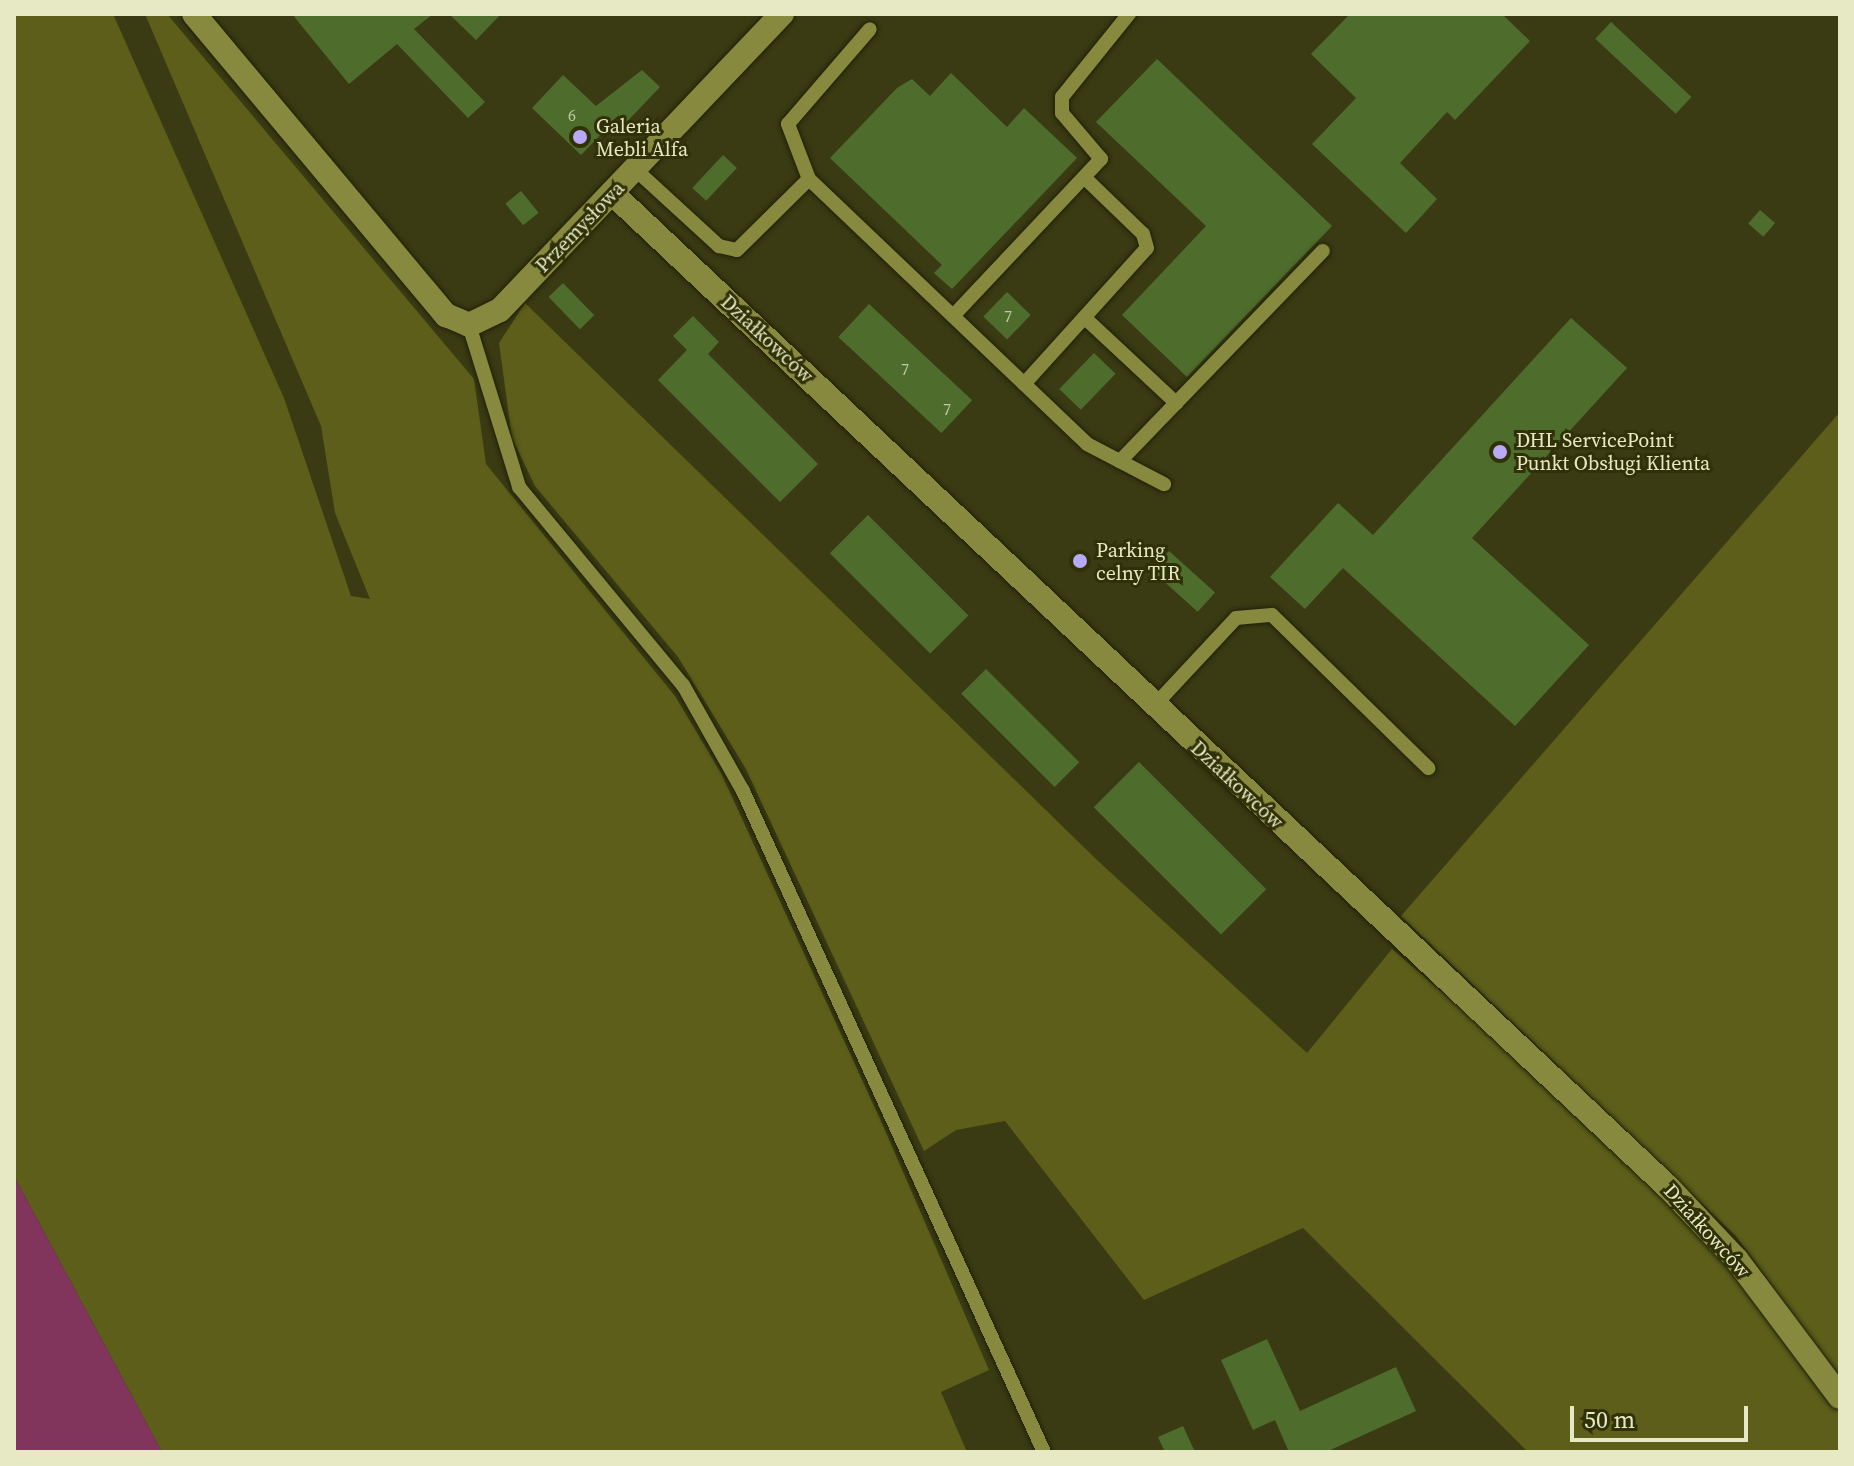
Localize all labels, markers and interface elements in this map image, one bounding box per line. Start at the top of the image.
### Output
house number: 6 [568,105,576,125]
place label: Galeria Mebli Alfa [596,114,688,161]
marker: Galeria Mebli Alfa [571,128,589,146]
street label: Przemysłowa [531,176,629,278]
street label: Działkowców [716,290,818,388]
house number: 7 [1004,306,1012,326]
house number: 7 [901,359,909,379]
house number: 7 [943,399,951,419]
place label: DHL ServicePoint Punkt Obsługi Klienta [1516,428,1710,475]
marker: DHL ServicePoint Punkt Obsługi Klienta [1491,443,1509,461]
place label: Parking celny TIR [1096,538,1181,585]
marker: Parking celny TIR [1071,552,1089,570]
street label: Działkowców [1186,736,1288,834]
street label: Działkowców [1659,1179,1755,1283]
scale bar [1574,1390,1752,1440]
text: 50 m [1584,1403,1635,1436]

